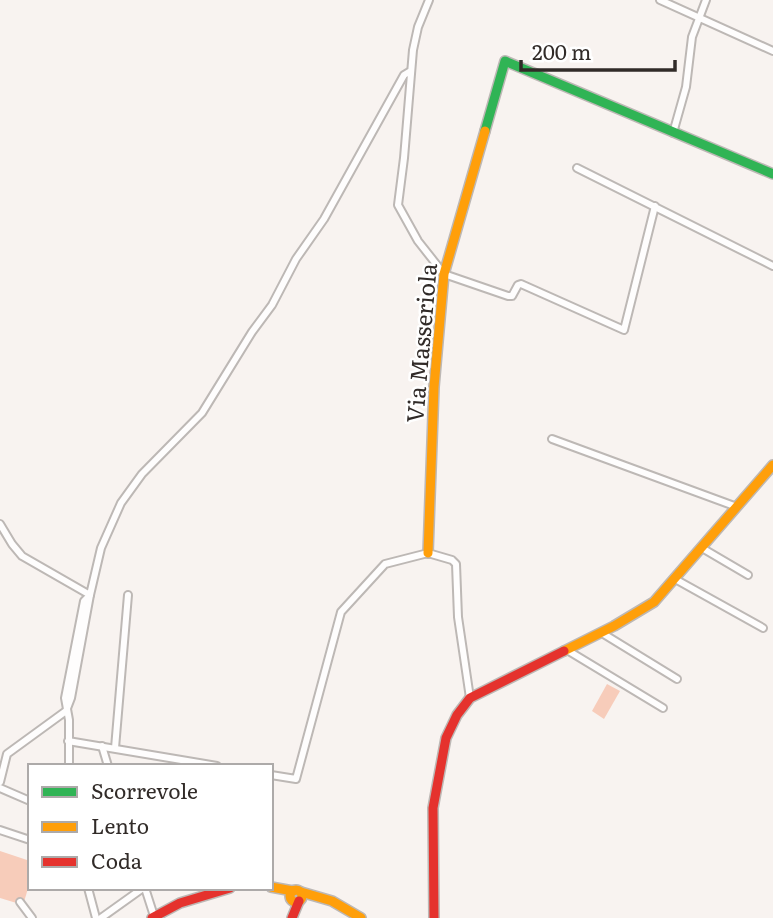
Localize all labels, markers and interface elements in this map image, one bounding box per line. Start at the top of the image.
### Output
scale bar [521,28,675,72]
text: 200 m [532,35,592,66]
street label: Via Masseriola [396,261,444,424]
legend [28,764,273,890]
text: Scorrevole [91,774,198,805]
text: Lento [91,809,149,840]
text: Coda [91,844,143,875]

